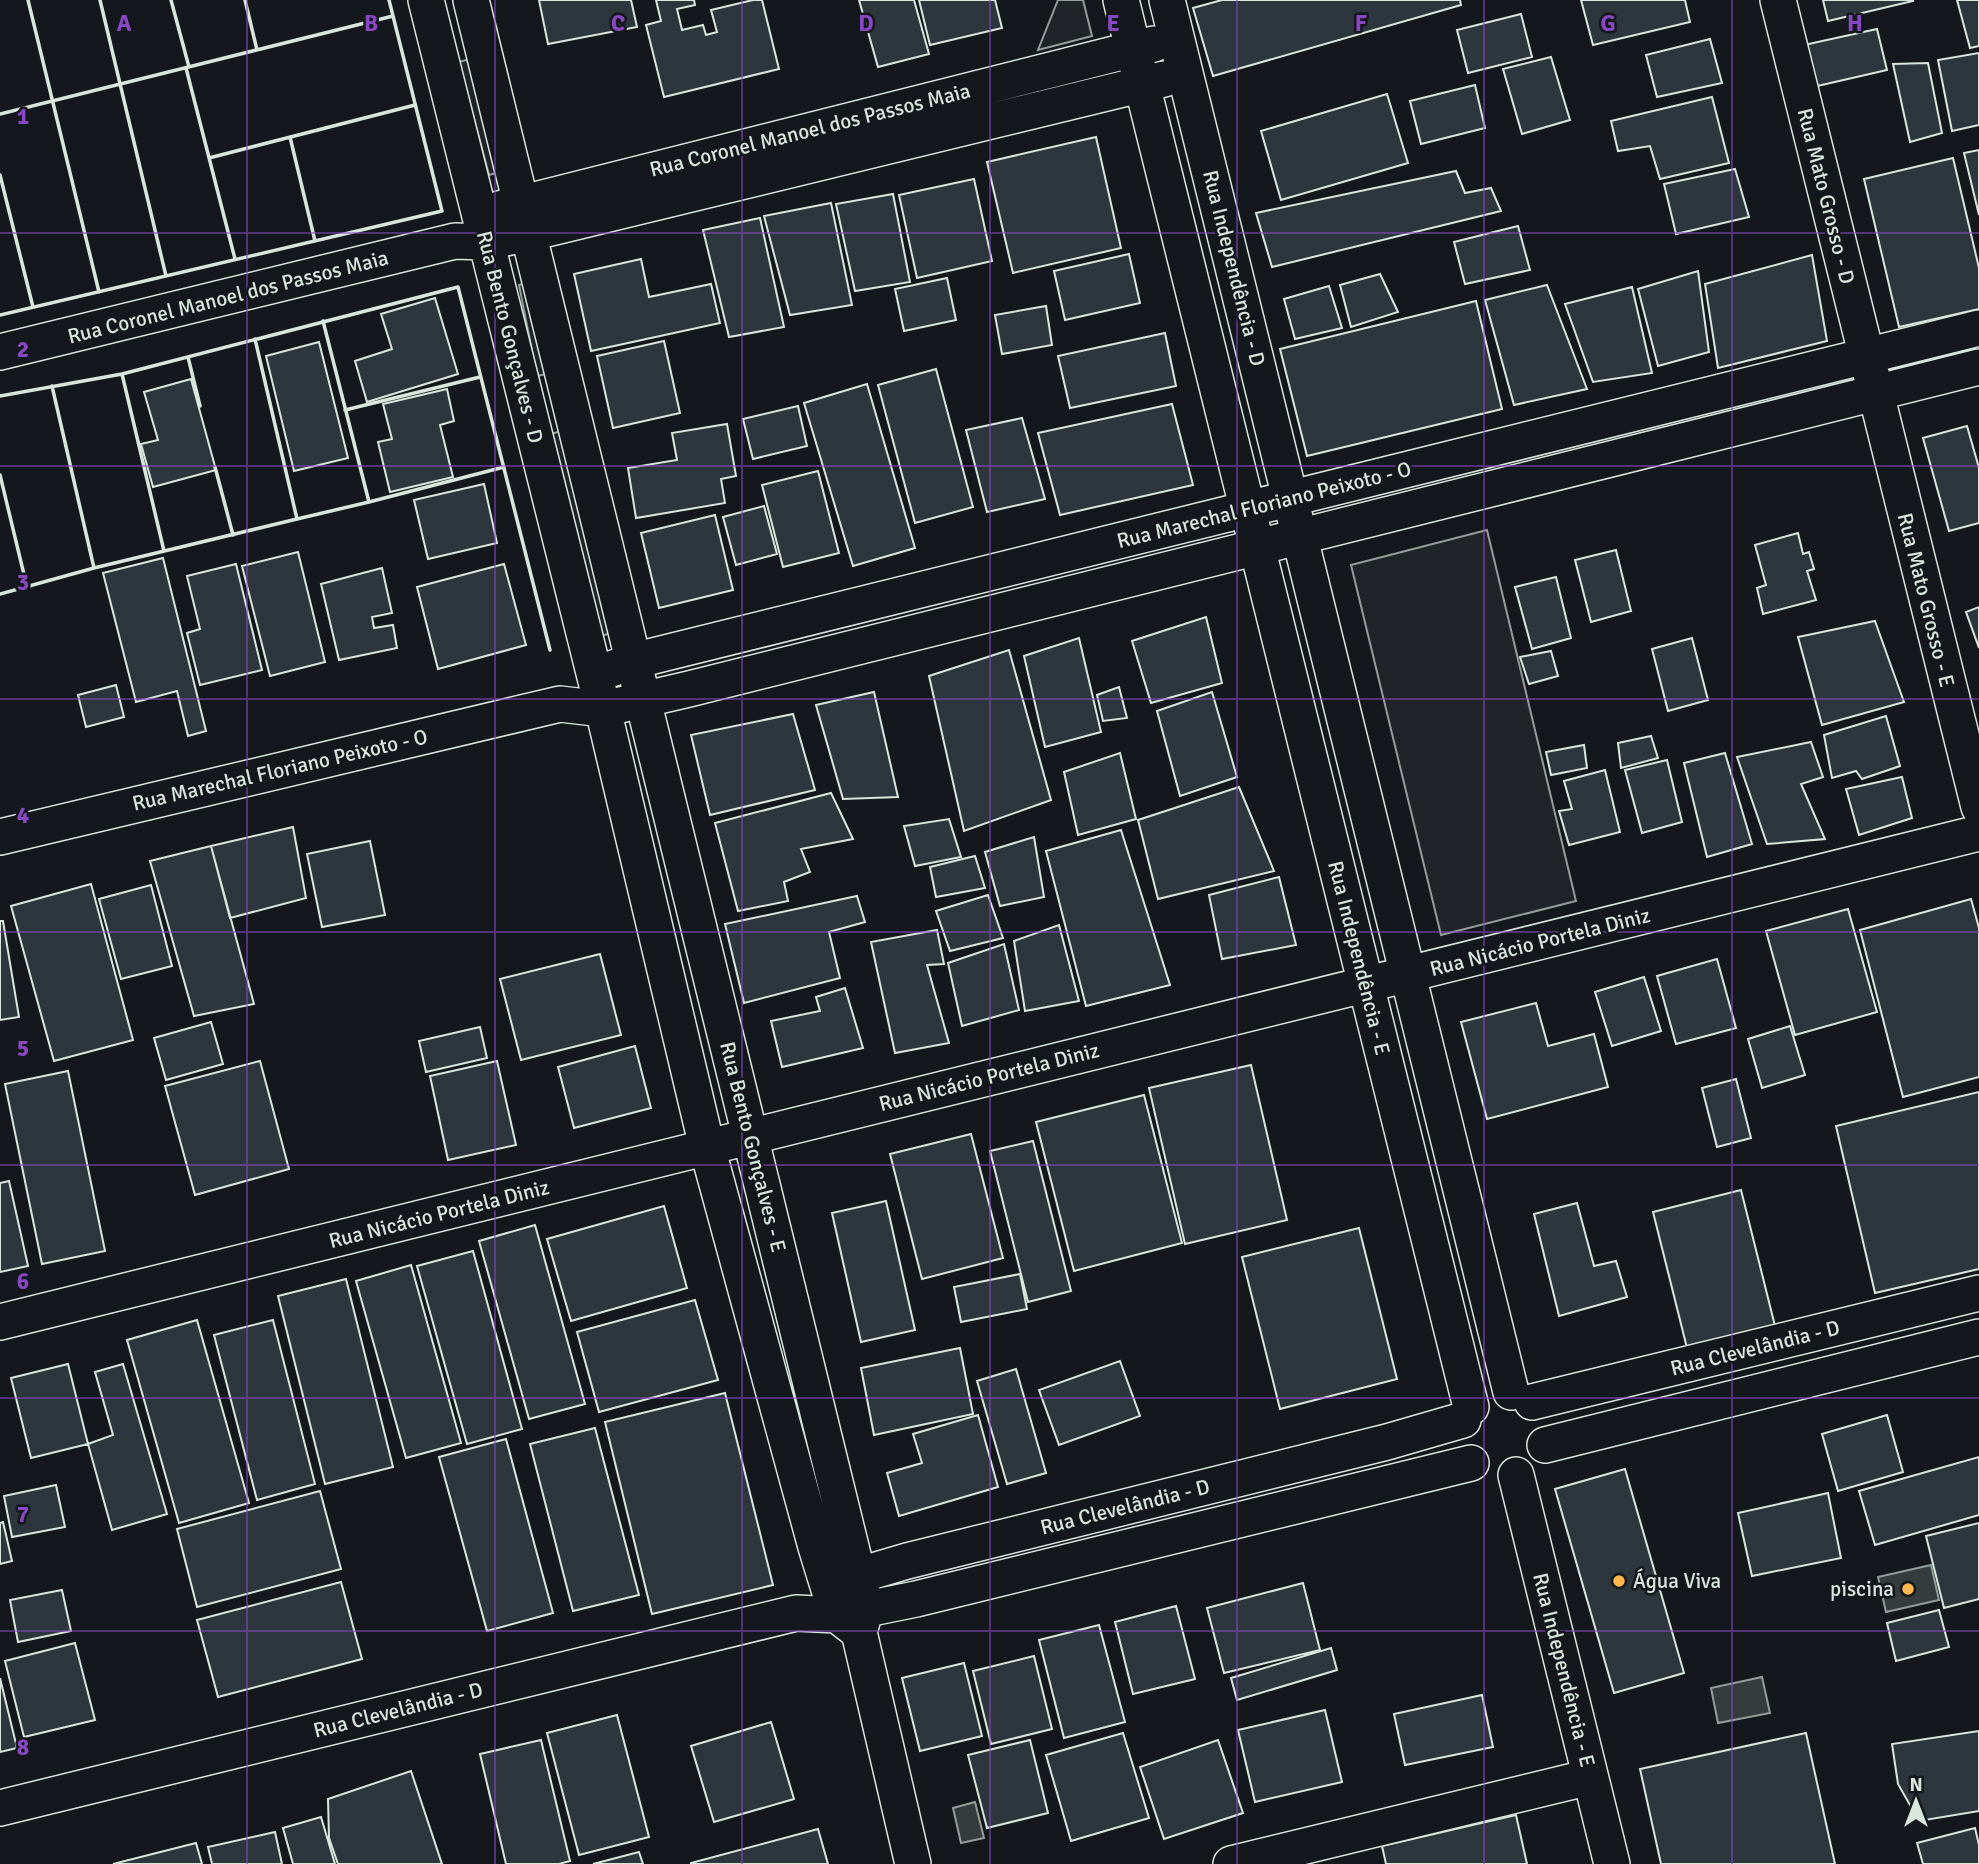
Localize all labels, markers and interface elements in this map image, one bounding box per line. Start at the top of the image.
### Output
text: A [117,9,132,38]
text: B [364,9,378,38]
text: C [611,9,625,38]
text: D [858,9,874,38]
text: E [1106,9,1120,38]
text: F [1355,9,1367,38]
text: G [1600,9,1616,38]
text: H [1847,9,1863,38]
street label: Rua Coronel Manoel dos Passos Maia [647,78,973,182]
text: 1 [17,102,29,131]
street label: Rua Mato Grosso - D [1792,105,1860,287]
street label: Rua Independência - D [1197,167,1271,369]
street label: Rua Bento Gonçalves - D [471,228,549,446]
street label: Rua Coronel Manoel dos Passos Maia [65,245,391,349]
text: 2 [17,335,29,364]
street label: Rua Marechal Floriano Peixoto - O [1114,456,1414,554]
street label: Rua Mato Grosso - E [1892,510,1960,690]
text: 3 [17,568,29,597]
street label: Rua Marechal Floriano Peixoto - O [130,723,430,817]
text: 4 [17,801,29,830]
street label: Rua Independência - E [1322,858,1396,1058]
street label: Rua Nicácio Portela Diniz [1427,902,1653,982]
text: 5 [17,1034,29,1063]
street label: Rua Nicácio Portela Diniz [876,1037,1102,1117]
street label: Rua Bento Gonçalves - E [714,1039,792,1255]
street label: Rua Nicácio Portela Diniz [326,1174,552,1254]
text: 6 [17,1267,29,1296]
street label: Rua Clevelândia - D [1668,1314,1842,1382]
street label: Rua Clevelândia - D [1038,1473,1212,1541]
text: 7 [17,1500,29,1529]
place label: Água Viva [1633,1568,1721,1594]
street label: Rua Independência - E [1527,1570,1601,1770]
marker: Água Viva [1611,1573,1627,1589]
place label: piscina [1830,1576,1894,1602]
marker: piscina [1900,1581,1916,1597]
street label: Rua Clevelândia - D [311,1676,485,1744]
text: 8 [17,1733,29,1762]
north arrow [1881,1766,1951,1836]
text: N [1909,1773,1923,1797]

